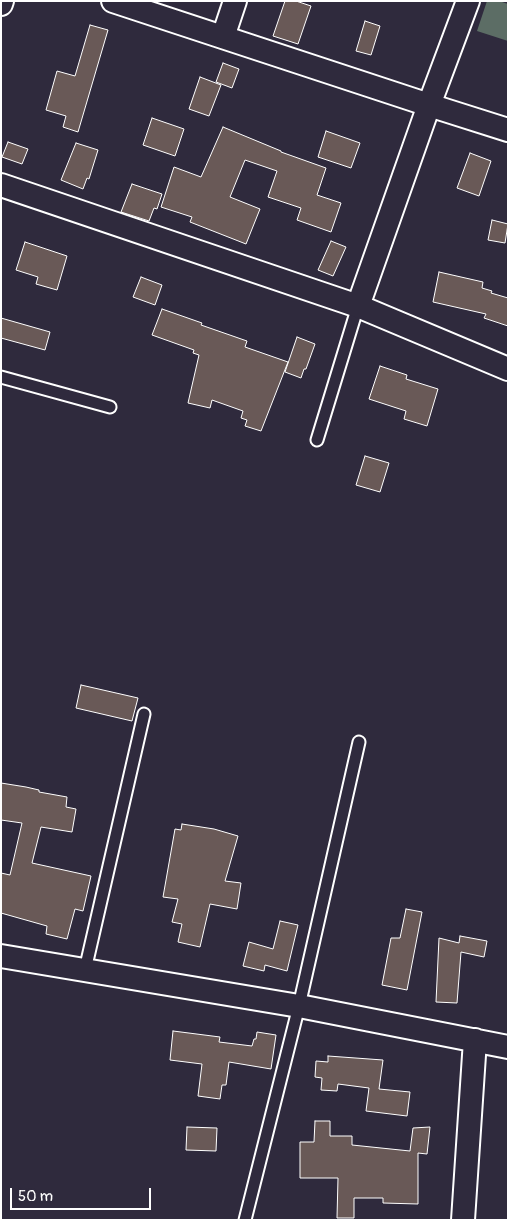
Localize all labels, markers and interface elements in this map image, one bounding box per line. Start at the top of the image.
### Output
scale bar [12,1178,154,1210]
text: 50 m [18,1187,53,1206]

